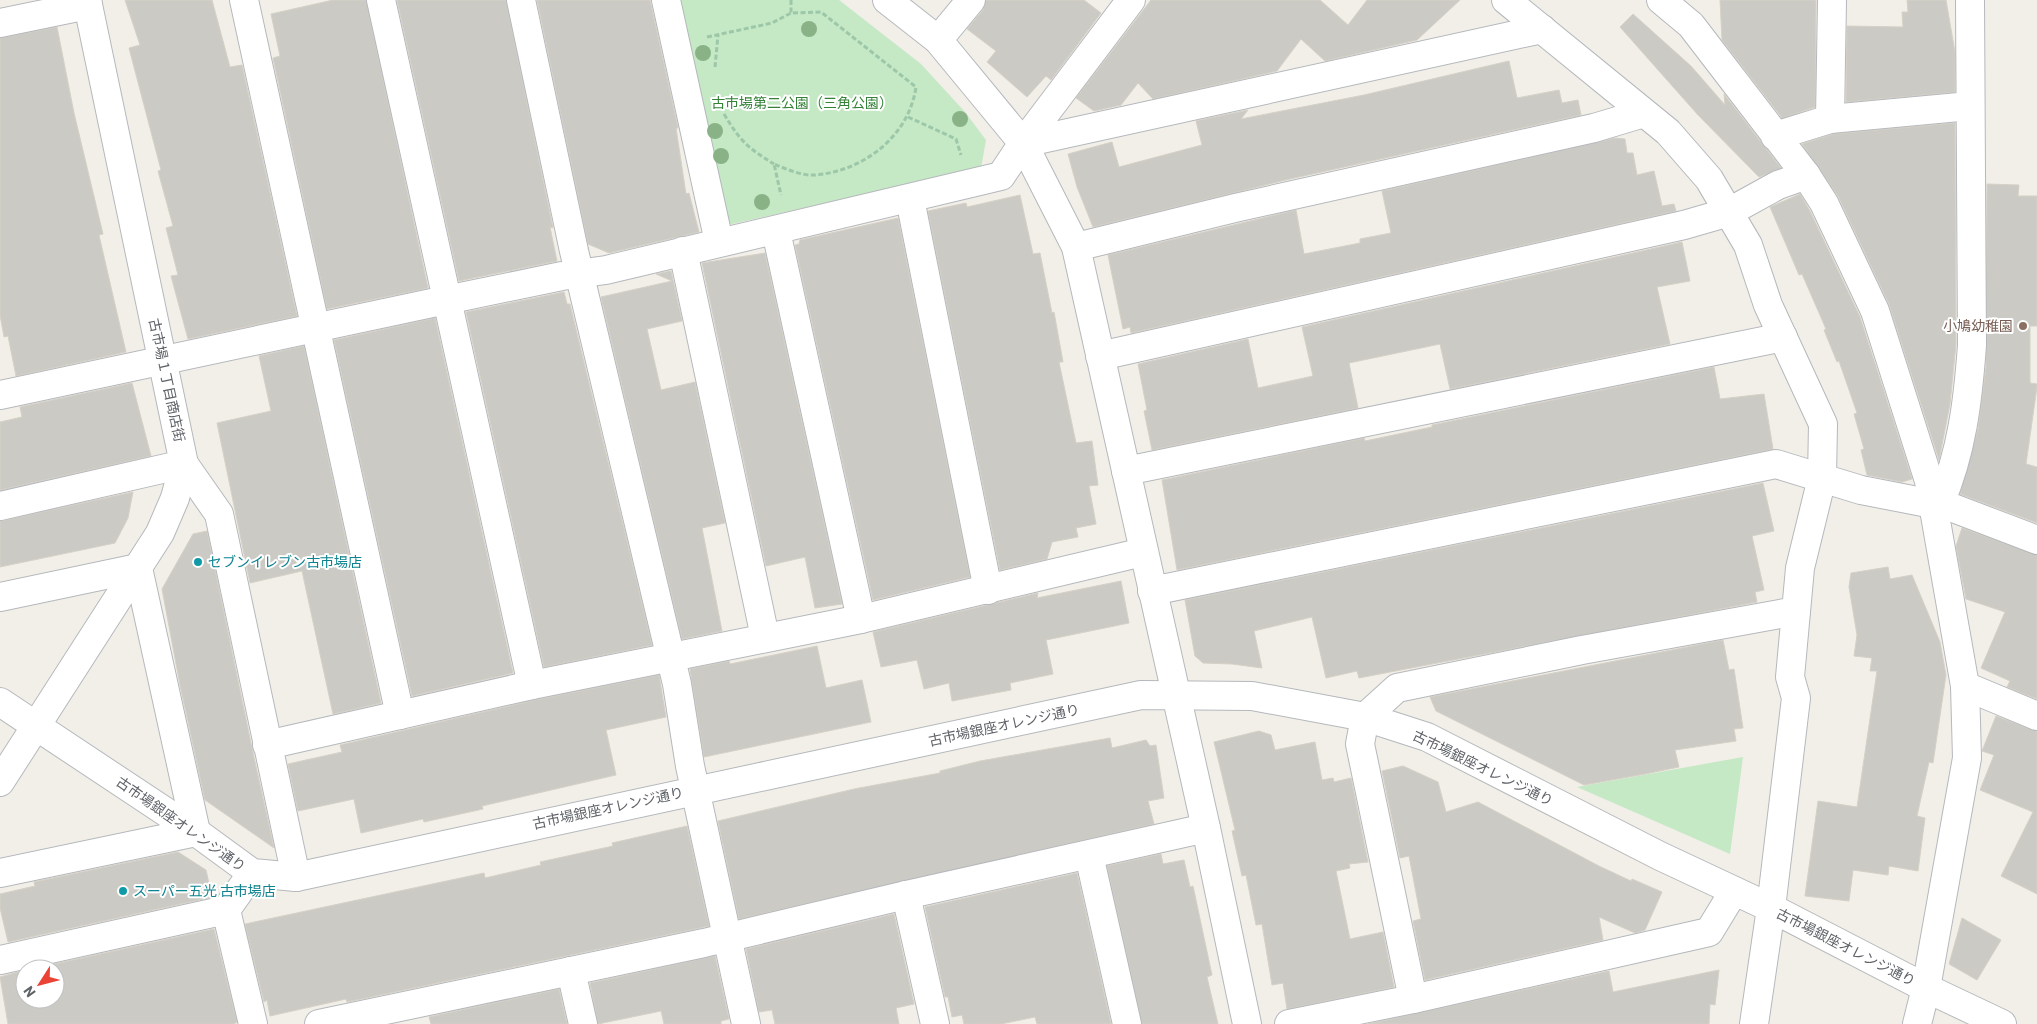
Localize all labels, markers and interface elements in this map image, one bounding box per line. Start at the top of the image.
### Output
park label: 古市場第二公園（三角公園） [711,94,893,111]
street label: 古市場１丁目商店街 [146,317,189,443]
place label: 小鳩幼稚園 [1943,317,2013,334]
marker: 小鳩幼稚園 [2017,320,2029,332]
place label: セブンイレブン古市場店 [208,553,362,570]
marker: セブンイレブン古市場店 [192,556,204,568]
street label: 古市場銀座オレンジ通り [927,700,1081,749]
street label: 古市場銀座オレンジ通り [1410,726,1556,809]
street label: 古市場銀座オレンジ通り [113,772,249,875]
street label: 古市場銀座オレンジ通り [531,783,685,832]
place label: スーパー五光 古市場店 [133,882,276,899]
marker: スーパー五光 古市場店 [117,885,129,897]
street label: 古市場銀座オレンジ通り [1774,904,1919,989]
north arrow [15,959,65,1009]
text: N [19,983,39,1001]

